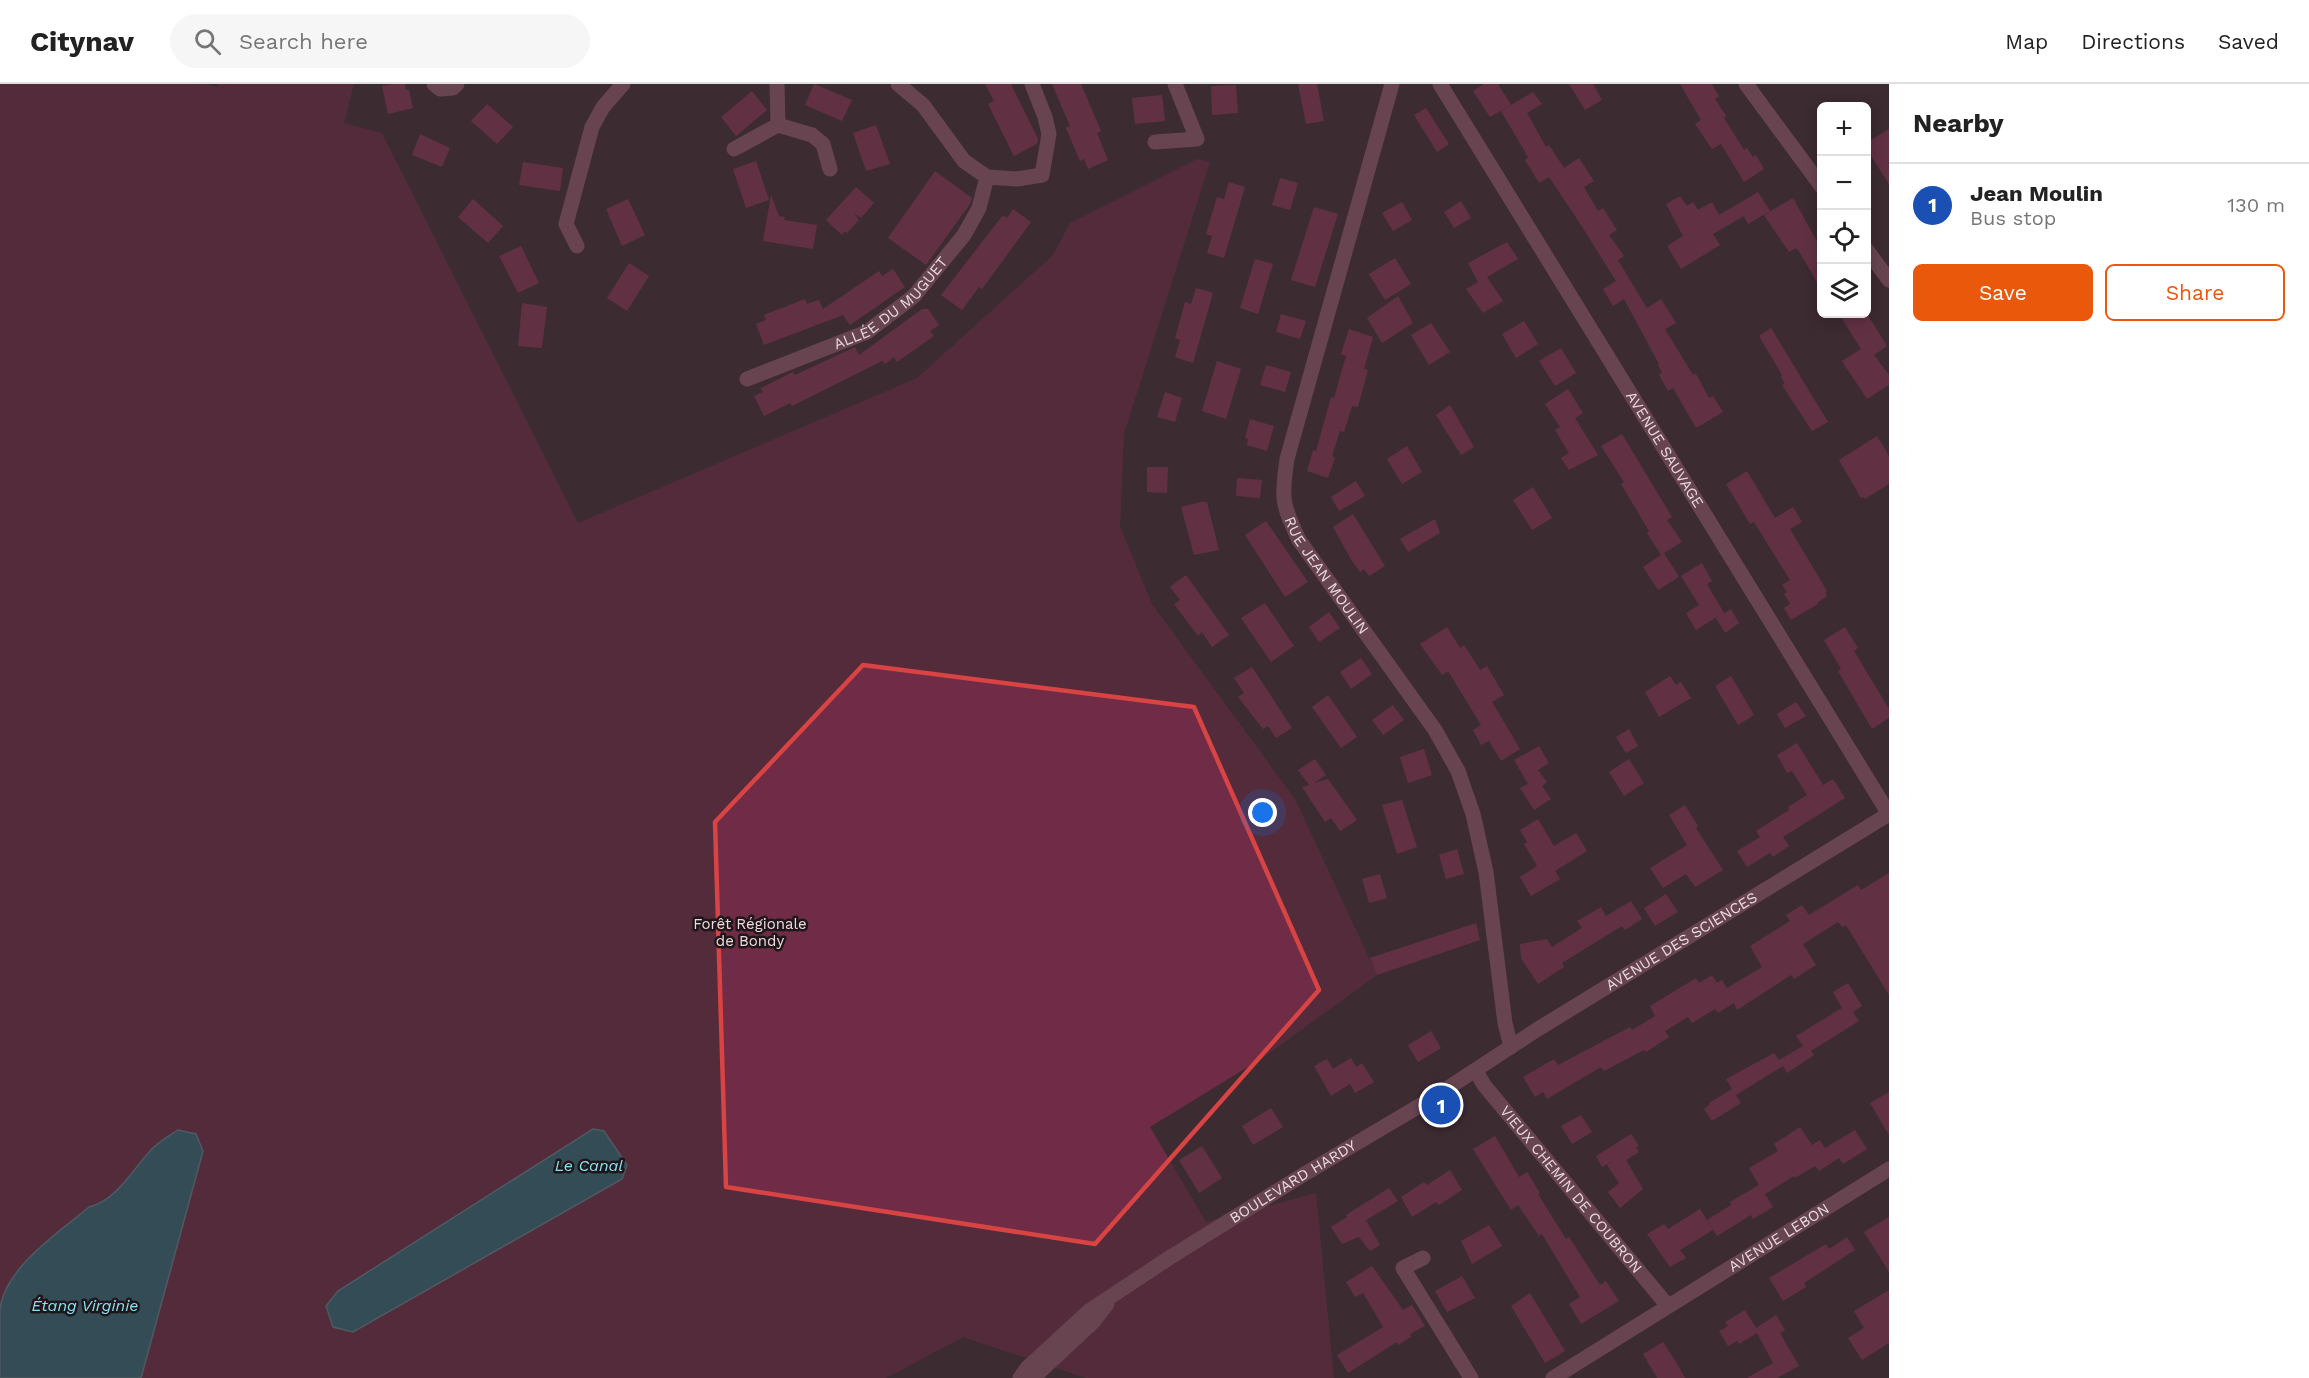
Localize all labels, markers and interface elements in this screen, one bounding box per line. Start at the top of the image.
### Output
search box [170,14,590,68]
text: Citynav [30,25,134,58]
icon: search [191,25,224,58]
text: Search here [239,29,368,54]
text: Map [2005,29,2048,54]
text: Directions [2081,29,2185,54]
text: Saved [2218,29,2279,54]
map controls [1817,102,1871,318]
button: + [1817,102,1871,156]
text: Nearby [1913,108,2004,138]
button: − [1817,156,1871,210]
text: Jean Moulin [1970,181,2103,206]
text: 1 [1928,193,1937,217]
text: 130 m [2227,193,2285,217]
text: Bus stop [1970,206,2056,230]
button: locate [1817,210,1871,264]
street label: ALLÉE DU MUGUET [831,253,951,353]
button: layers [1817,264,1871,318]
button: Save [1913,264,2093,321]
button: Share [2105,264,2285,321]
street label: AVENUE SAUVAGE [1622,388,1707,511]
street label: RUE JEAN MOULIN [1281,514,1372,638]
your location [1248,798,1277,827]
street label: AVENUE DES SCIENCES [1602,888,1760,994]
park label: Forêt Régionale de Bondy [693,915,807,950]
pin: 1 [1422,1082,1460,1128]
street label: VIEUX CHEMIN DE COUBRON [1496,1102,1646,1277]
street label: BOULEVARD HARDY [1226,1136,1360,1227]
water label: Le Canal [555,1156,623,1175]
street label: AVENUE LEBON [1725,1199,1833,1276]
water label: Étang Virginie [31,1296,139,1315]

